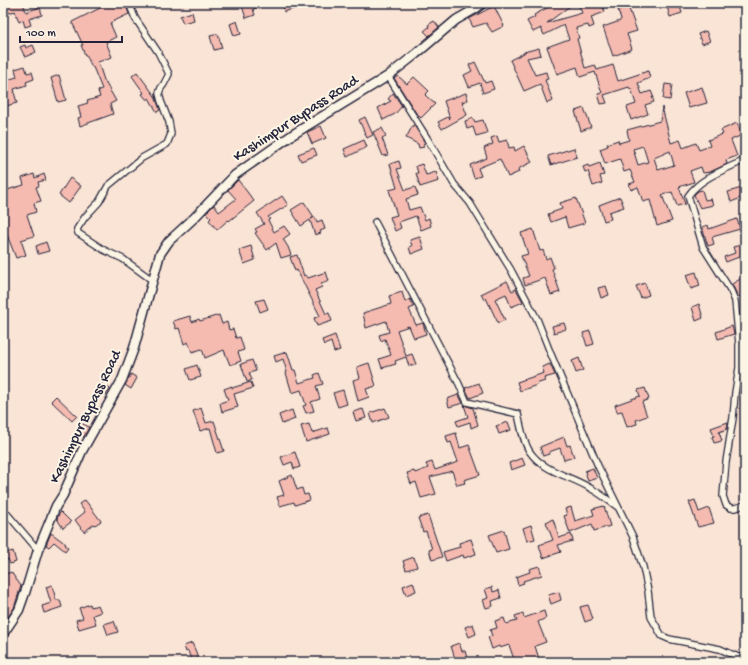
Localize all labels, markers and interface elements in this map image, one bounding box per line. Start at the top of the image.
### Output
scale bar [20,18,122,44]
text: 100 m [25,27,56,41]
street label: Kashimpur Bypass Road [230,71,363,166]
street label: Kashimpur Bypass Road [46,347,127,486]

